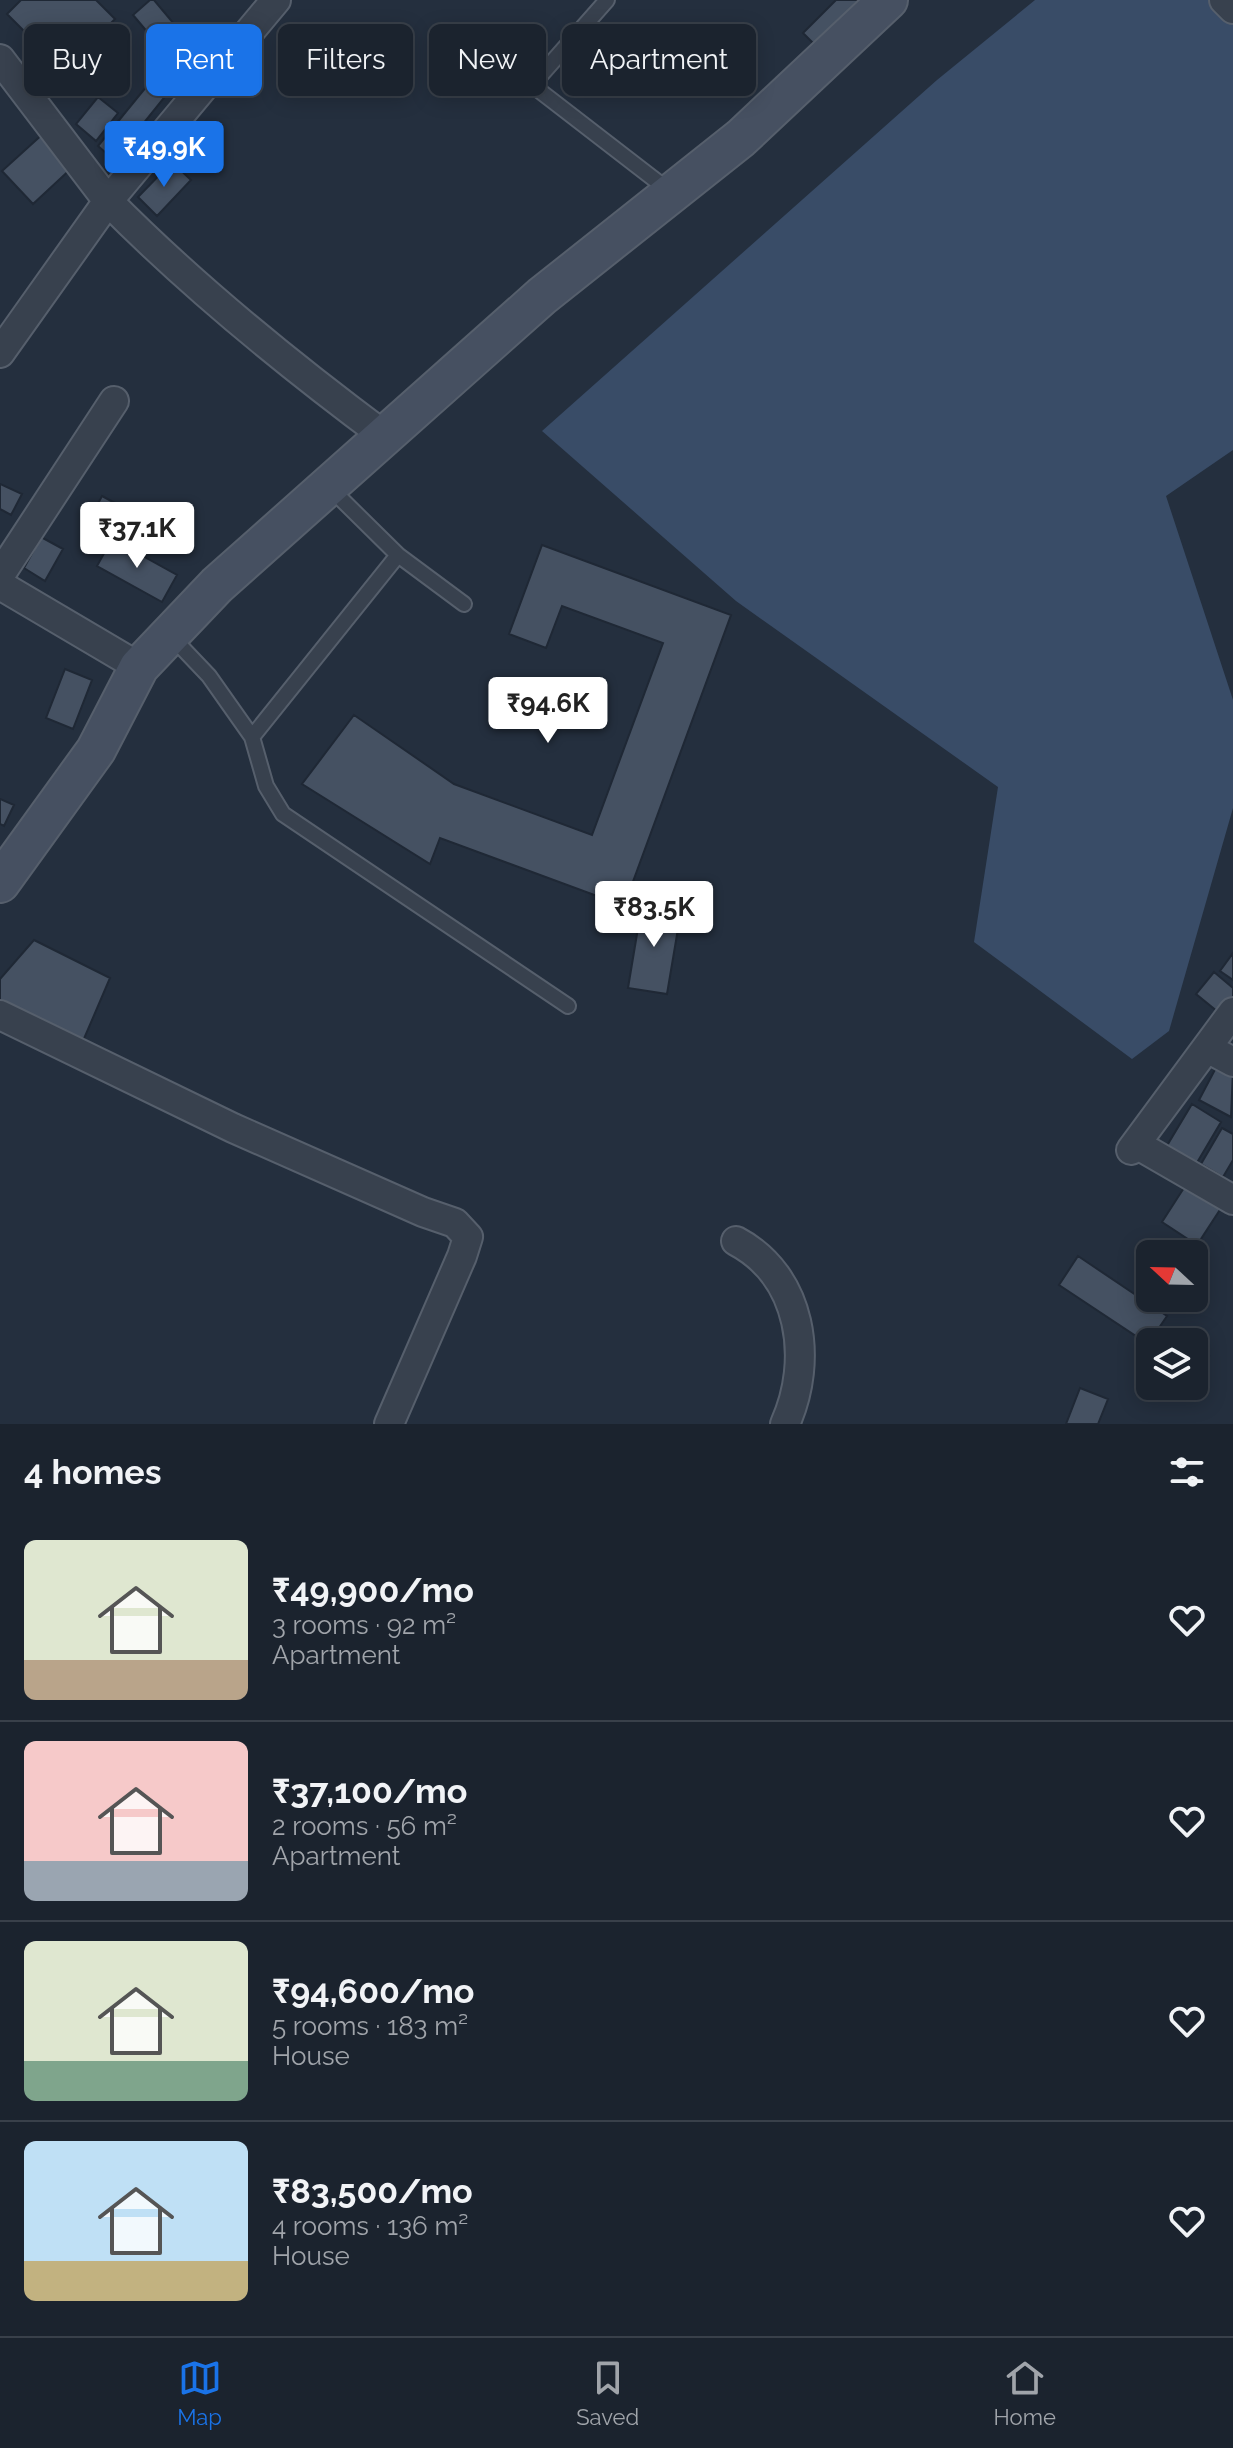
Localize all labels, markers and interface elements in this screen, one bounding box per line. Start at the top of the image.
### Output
chip: Buy [24,24,130,96]
chip: Rent [146,24,262,96]
chip: Filters [278,24,413,96]
chip: New [429,24,546,96]
chip: Apartment [562,24,756,96]
pin: ₹49.9K [99,121,229,189]
text: ₹49.9K [123,132,205,162]
pin: ₹37.1K [72,502,202,570]
text: ₹37.1K [98,513,176,543]
pin: ₹94.6K [483,677,613,745]
text: ₹94.6K [506,688,590,718]
pin: ₹83.5K [589,881,719,949]
text: ₹83.5K [613,892,695,922]
north arrow [1136,1240,1208,1312]
map controls [1136,1240,1208,1400]
button: layers [1136,1328,1208,1400]
icon: filters [1165,1450,1209,1494]
text: 4 homes [24,1452,162,1492]
text: ₹49,900/mo [272,1570,474,1610]
icon: home [88,1572,184,1668]
icon: heart [1165,1598,1209,1642]
text: 3 rooms · 92 m² [272,1610,456,1640]
text: Apartment [272,1640,401,1670]
text: ₹37,100/mo [272,1771,467,1811]
icon: home [88,1773,184,1869]
icon: heart [1165,1799,1209,1843]
text: 2 rooms · 56 m² [272,1811,457,1841]
text: Apartment [272,1841,401,1871]
text: ₹94,600/mo [272,1971,474,2011]
icon: home [88,1973,184,2069]
icon: heart [1165,1999,1209,2043]
text: 5 rooms · 183 m² [272,2011,468,2041]
text: House [272,2041,350,2071]
text: ₹83,500/mo [272,2171,473,2211]
icon: home [88,2173,184,2269]
icon: heart [1165,2199,1209,2243]
text: 4 rooms · 136 m² [272,2211,468,2241]
text: House [272,2241,350,2271]
tab: Map [177,2356,222,2430]
tab: Saved [576,2356,639,2430]
tab: Home [994,2356,1056,2430]

